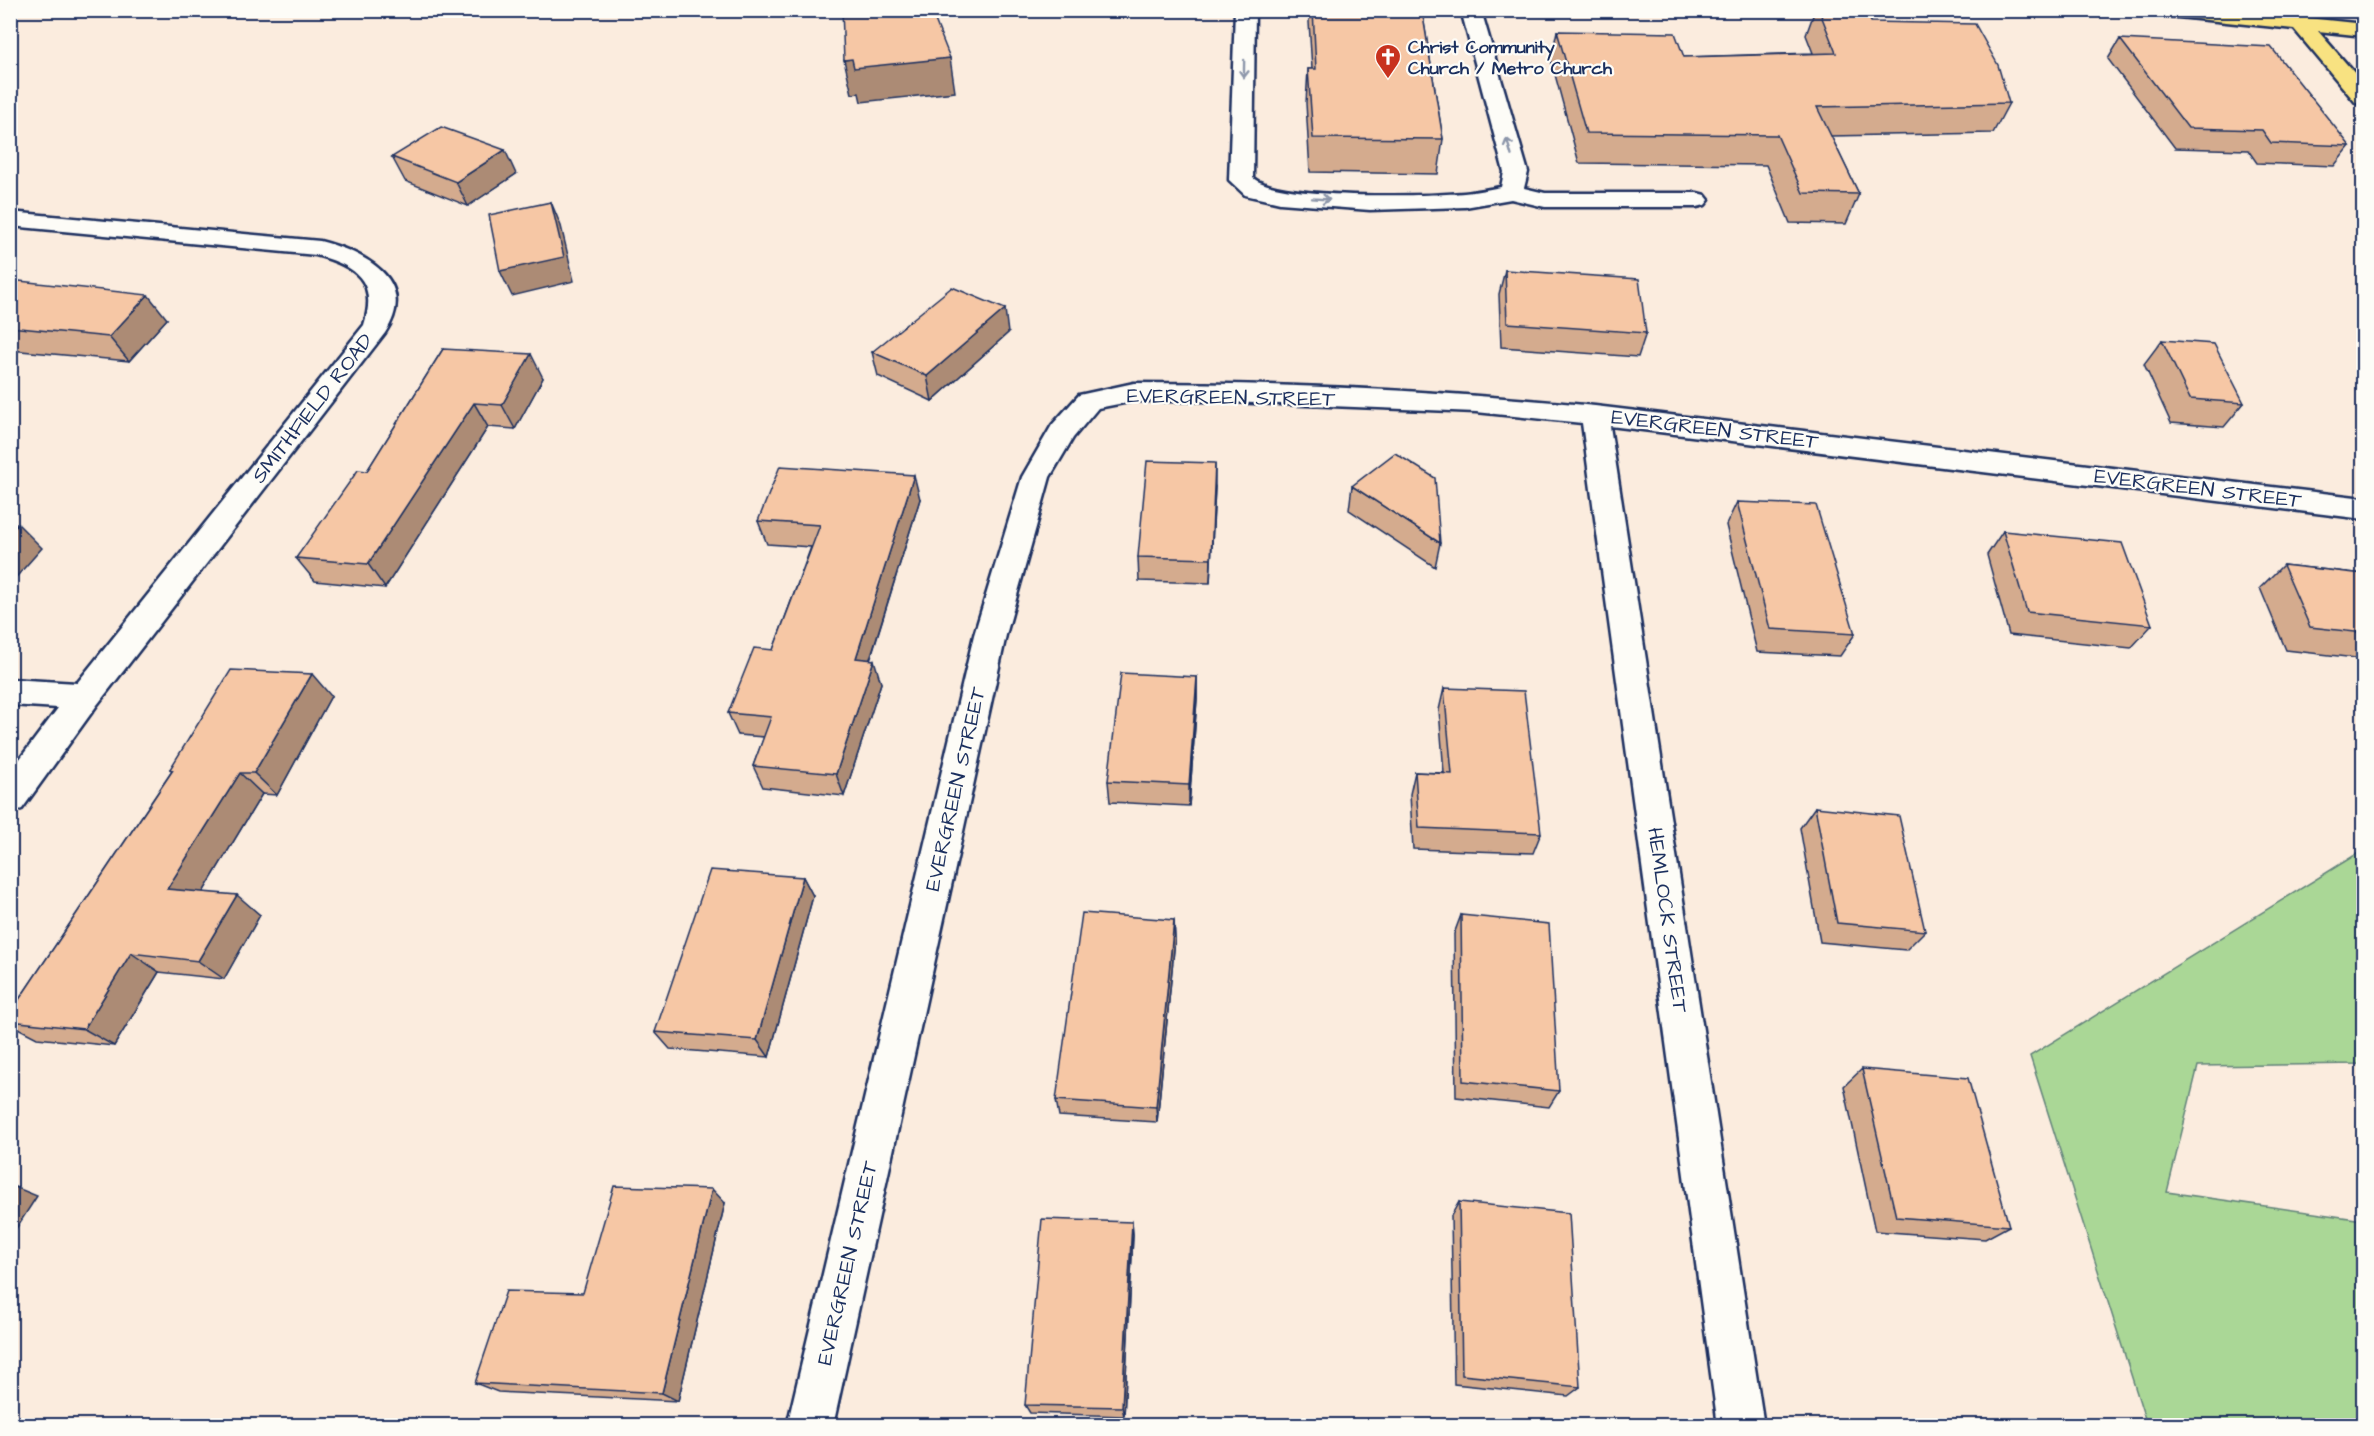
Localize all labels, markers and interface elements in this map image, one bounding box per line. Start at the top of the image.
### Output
place label: Christ Community Church / Metro Church [1408,35,1613,81]
church icon: Christ Community Church / Metro Church [1373,42,1403,80]
one-way arrow [1238,58,1249,78]
one-way arrow [1502,138,1514,157]
one-way arrow [1311,194,1331,205]
street label: SMITHFIELD ROAD [245,327,380,489]
street label: EVERGREEN STREET [1127,381,1336,414]
street label: EVERGREEN STREET [1610,402,1821,457]
street label: EVERGREEN STREET [2093,461,2304,516]
street label: EVERGREEN STREET [918,683,993,894]
street label: HEMLOCK STREET [1640,826,1695,1015]
street label: EVERGREEN STREET [810,1157,885,1368]

